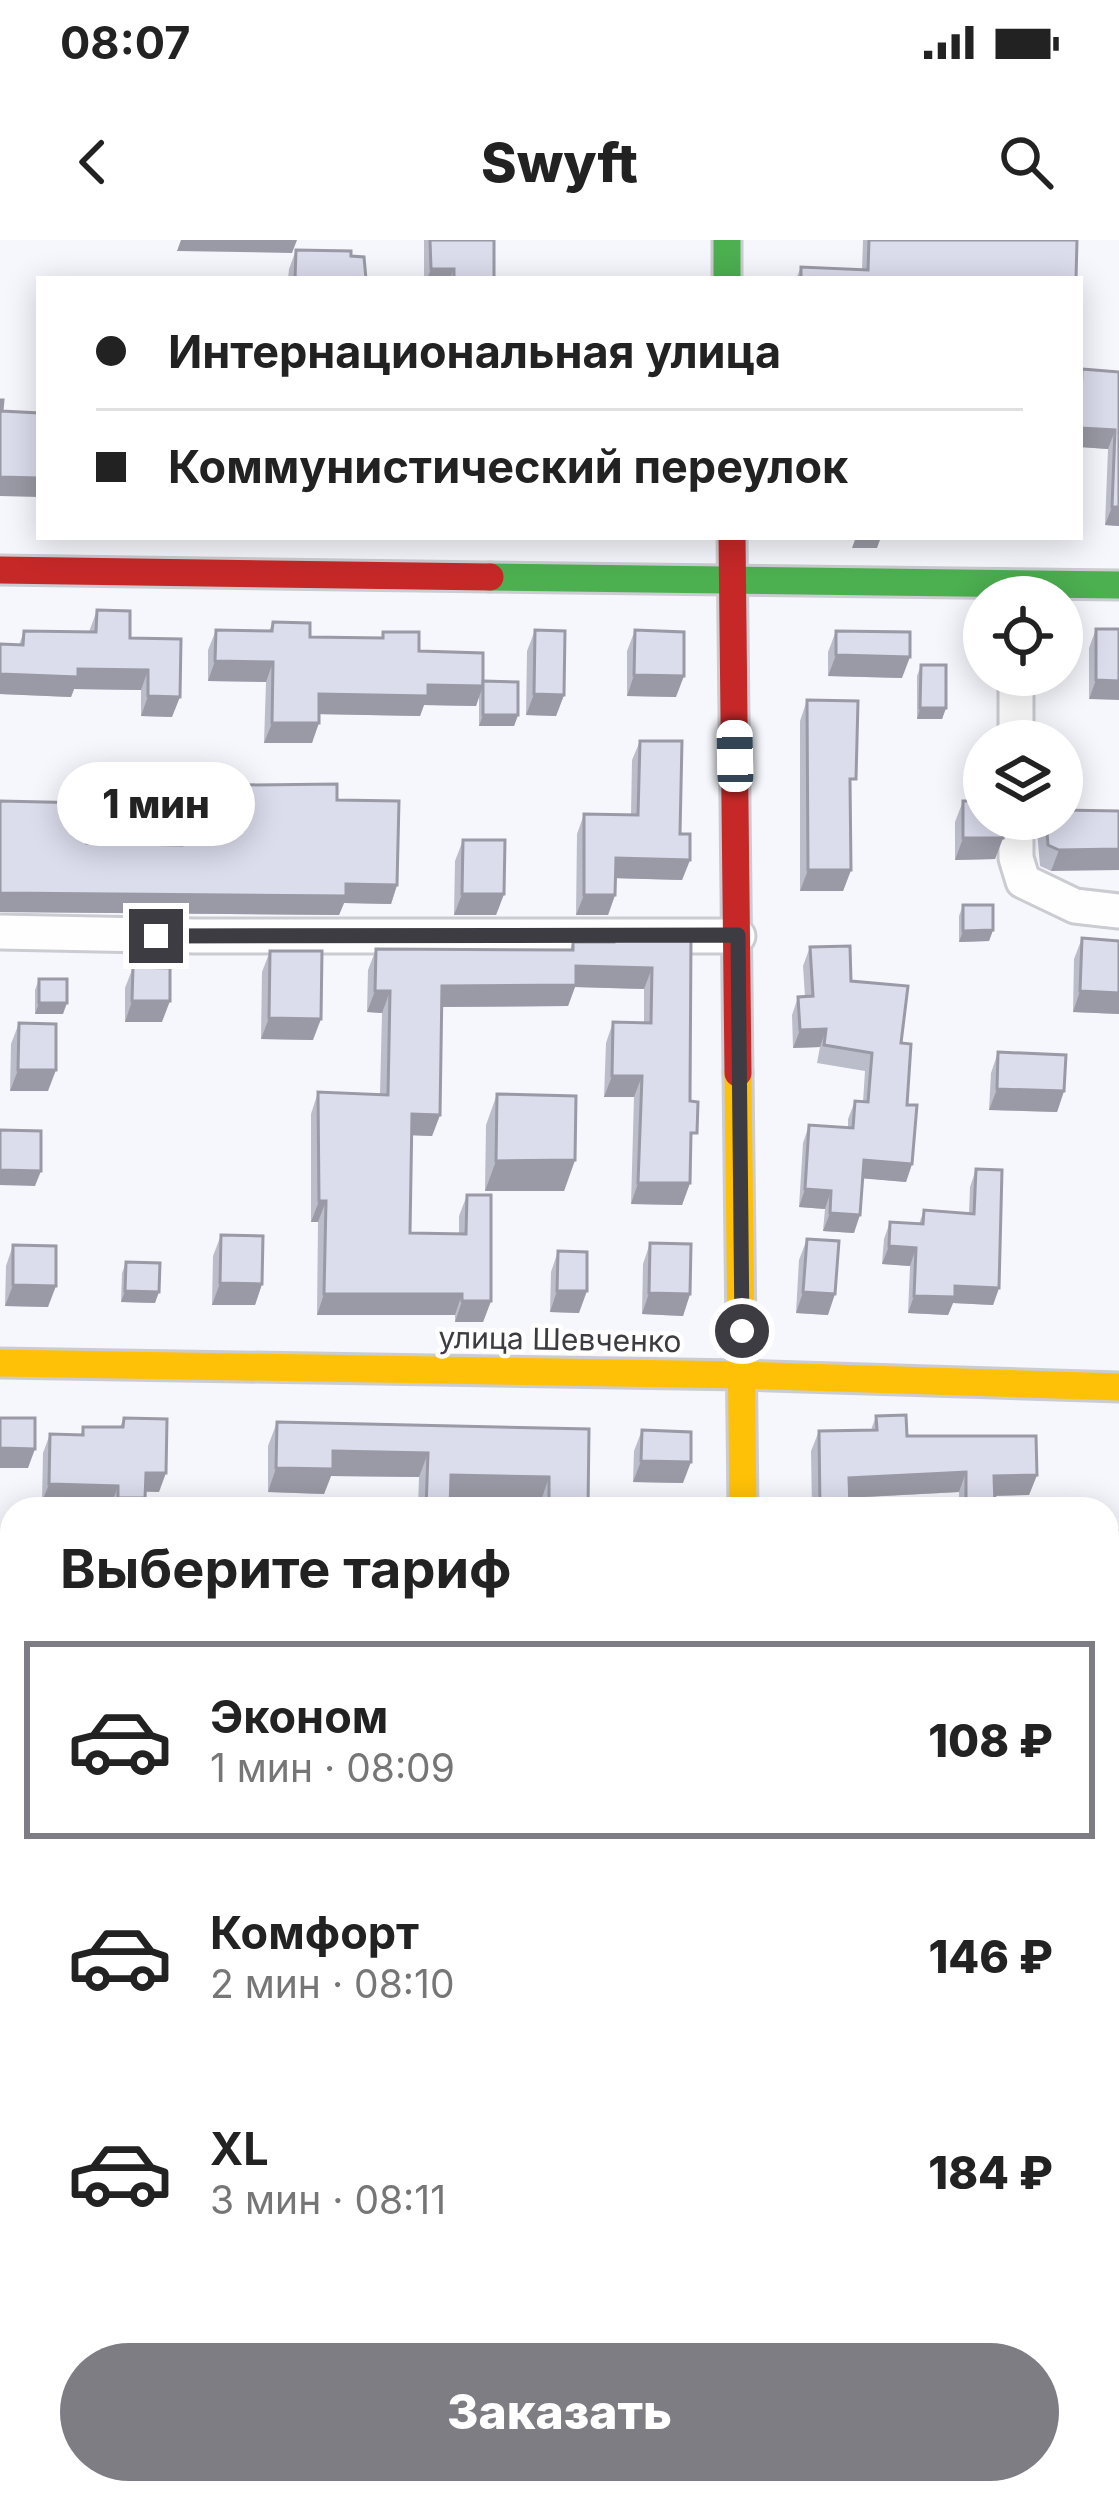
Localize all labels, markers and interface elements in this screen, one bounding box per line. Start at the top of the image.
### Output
text: 08:07 [60,15,190,70]
icon: back [60,129,126,195]
icon: search [993,129,1059,195]
text: Swyft [481,130,638,195]
text: Интернациональная улица [168,324,781,379]
text: Коммунистический переулок [168,439,848,494]
map controls [963,576,1083,840]
button: locate [963,576,1083,696]
car [716,720,754,792]
button: layers [963,720,1083,840]
callout: 1 мин [57,762,255,846]
text: 1 мин [102,780,210,827]
route end [129,909,183,963]
route start [715,1304,769,1358]
street label: улица Шевченко [438,1319,682,1359]
text: Выберите тариф [60,1536,512,1601]
icon: car [66,1686,174,1794]
text: Эконом [210,1689,388,1744]
text: 108 ₽ [928,1713,1053,1768]
text: 1 мин · 08:09 [210,1744,455,1791]
icon: car [66,1902,174,2010]
text: Комфорт [210,1905,419,1960]
text: 146 ₽ [928,1929,1053,1984]
text: 2 мин · 08:10 [210,1960,455,2007]
icon: car [66,2118,174,2226]
text: XL [210,2121,269,2176]
text: 184 ₽ [928,2145,1053,2200]
text: 3 мин · 08:11 [210,2176,446,2223]
button: Заказать [60,2343,1059,2481]

